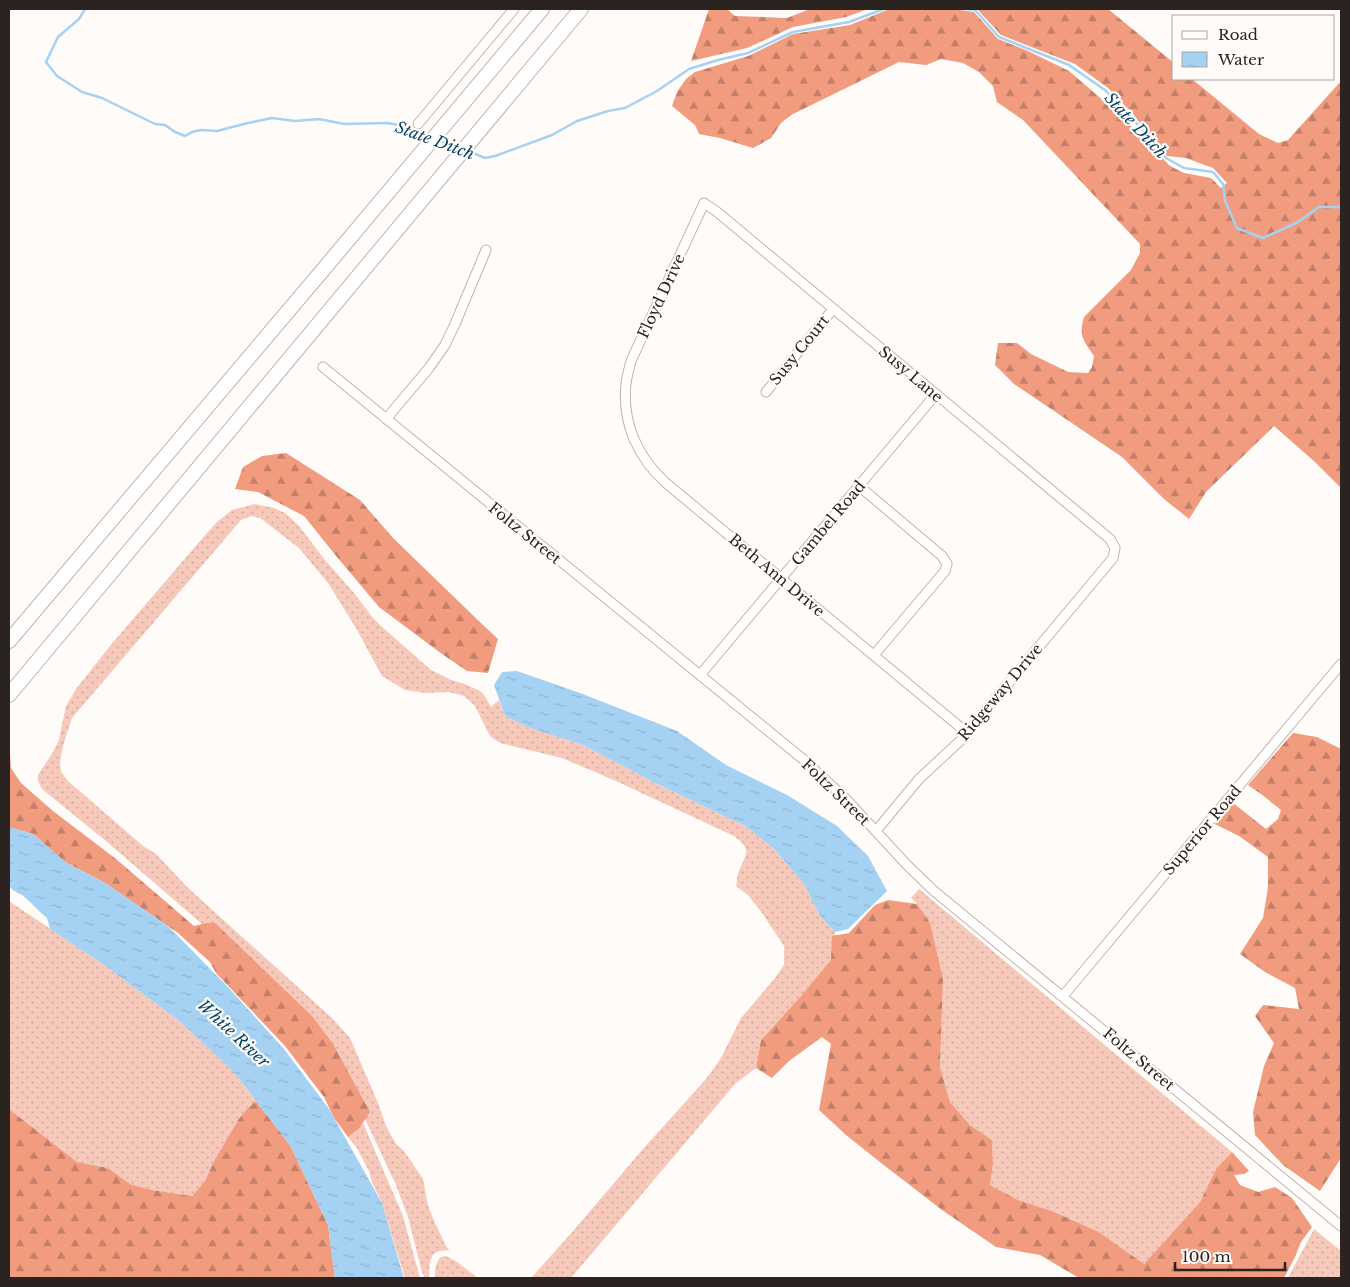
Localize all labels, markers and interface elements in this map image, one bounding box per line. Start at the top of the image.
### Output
legend [1172,15,1335,80]
text: Road [1218,25,1258,44]
text: Water [1217,50,1265,69]
water label: State Ditch [1100,88,1172,162]
water label: State Ditch [393,116,477,164]
street label: Floyd Drive [633,251,689,341]
street label: Susy Court [765,311,833,389]
street label: Susy Lane [875,342,947,406]
street label: Gambel Road [787,477,869,569]
street label: Foltz Street [485,498,565,568]
street label: Beth Ann Drive [725,529,829,621]
street label: Ridgeway Drive [954,639,1046,745]
street label: Foltz Street [798,755,874,829]
street label: Superior Road [1159,781,1245,879]
water label: White River [194,995,274,1072]
street label: Foltz Street [1099,1024,1179,1095]
scale bar [1175,1240,1285,1272]
text: 100 m [1182,1247,1231,1266]

